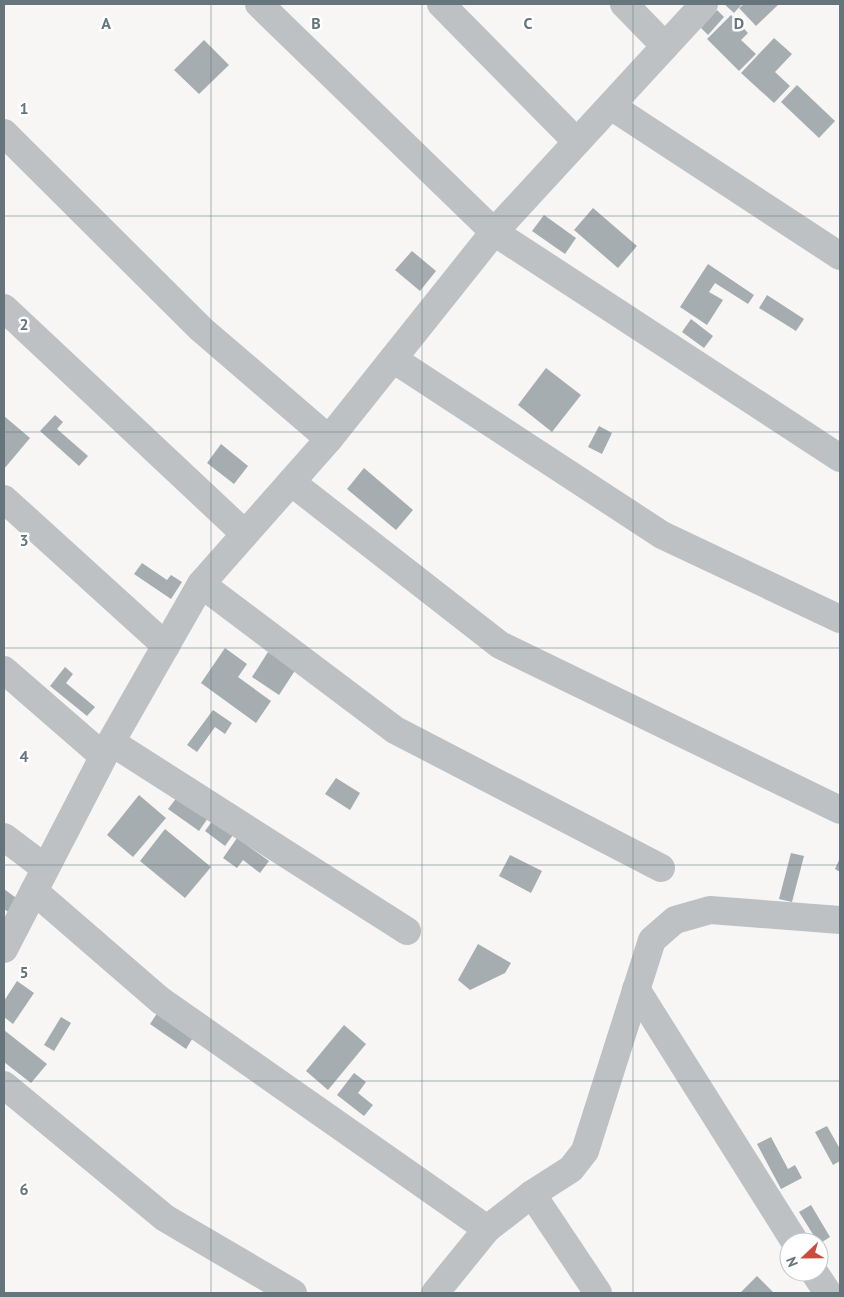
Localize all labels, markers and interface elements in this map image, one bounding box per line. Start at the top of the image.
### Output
text: A [101,13,111,33]
text: B [311,13,321,33]
text: C [524,13,533,33]
text: D [734,13,744,33]
text: 1 [19,98,29,118]
text: 2 [19,314,29,334]
text: 3 [19,530,29,550]
text: 4 [19,746,29,766]
text: 5 [19,962,29,982]
text: 6 [19,1179,29,1199]
north arrow [779,1232,829,1282]
text: N [782,1254,802,1270]

